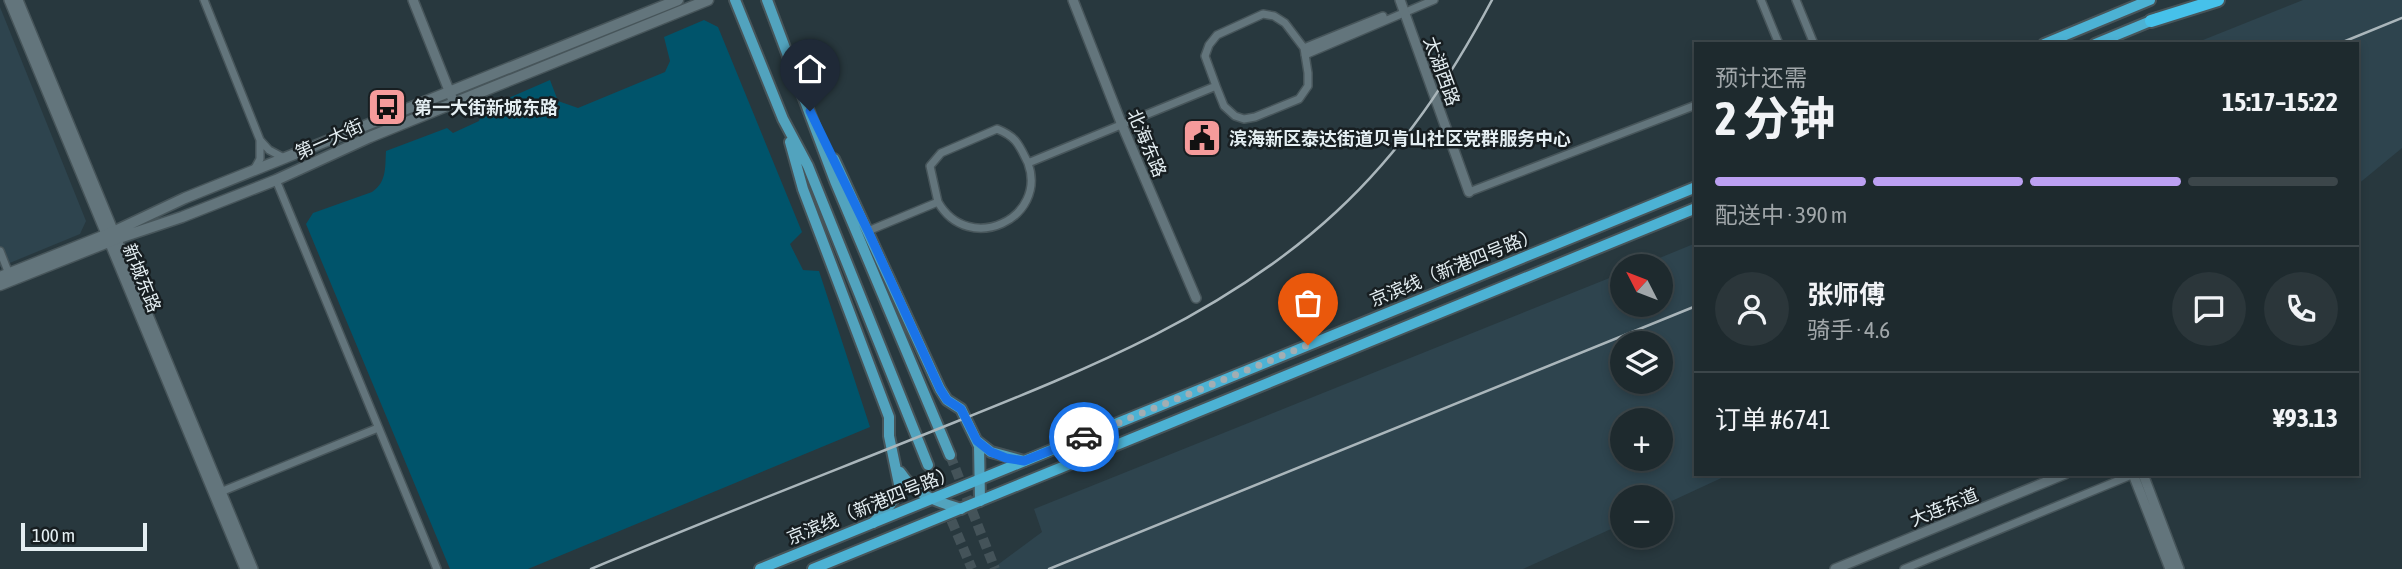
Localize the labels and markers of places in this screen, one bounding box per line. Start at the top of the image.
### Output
pin [780,39,840,111]
bus stop icon: 第一大街新城东路 [366,86,408,128]
place label: 第一大街新城东路 [414,97,558,118]
public building icon: 滨海新区泰达街道贝肯山社区党群服务中心 [1181,117,1223,159]
place label: 滨海新区泰达街道贝肯山社区党群服务中心 [1229,128,1571,149]
pin [1278,273,1338,345]

